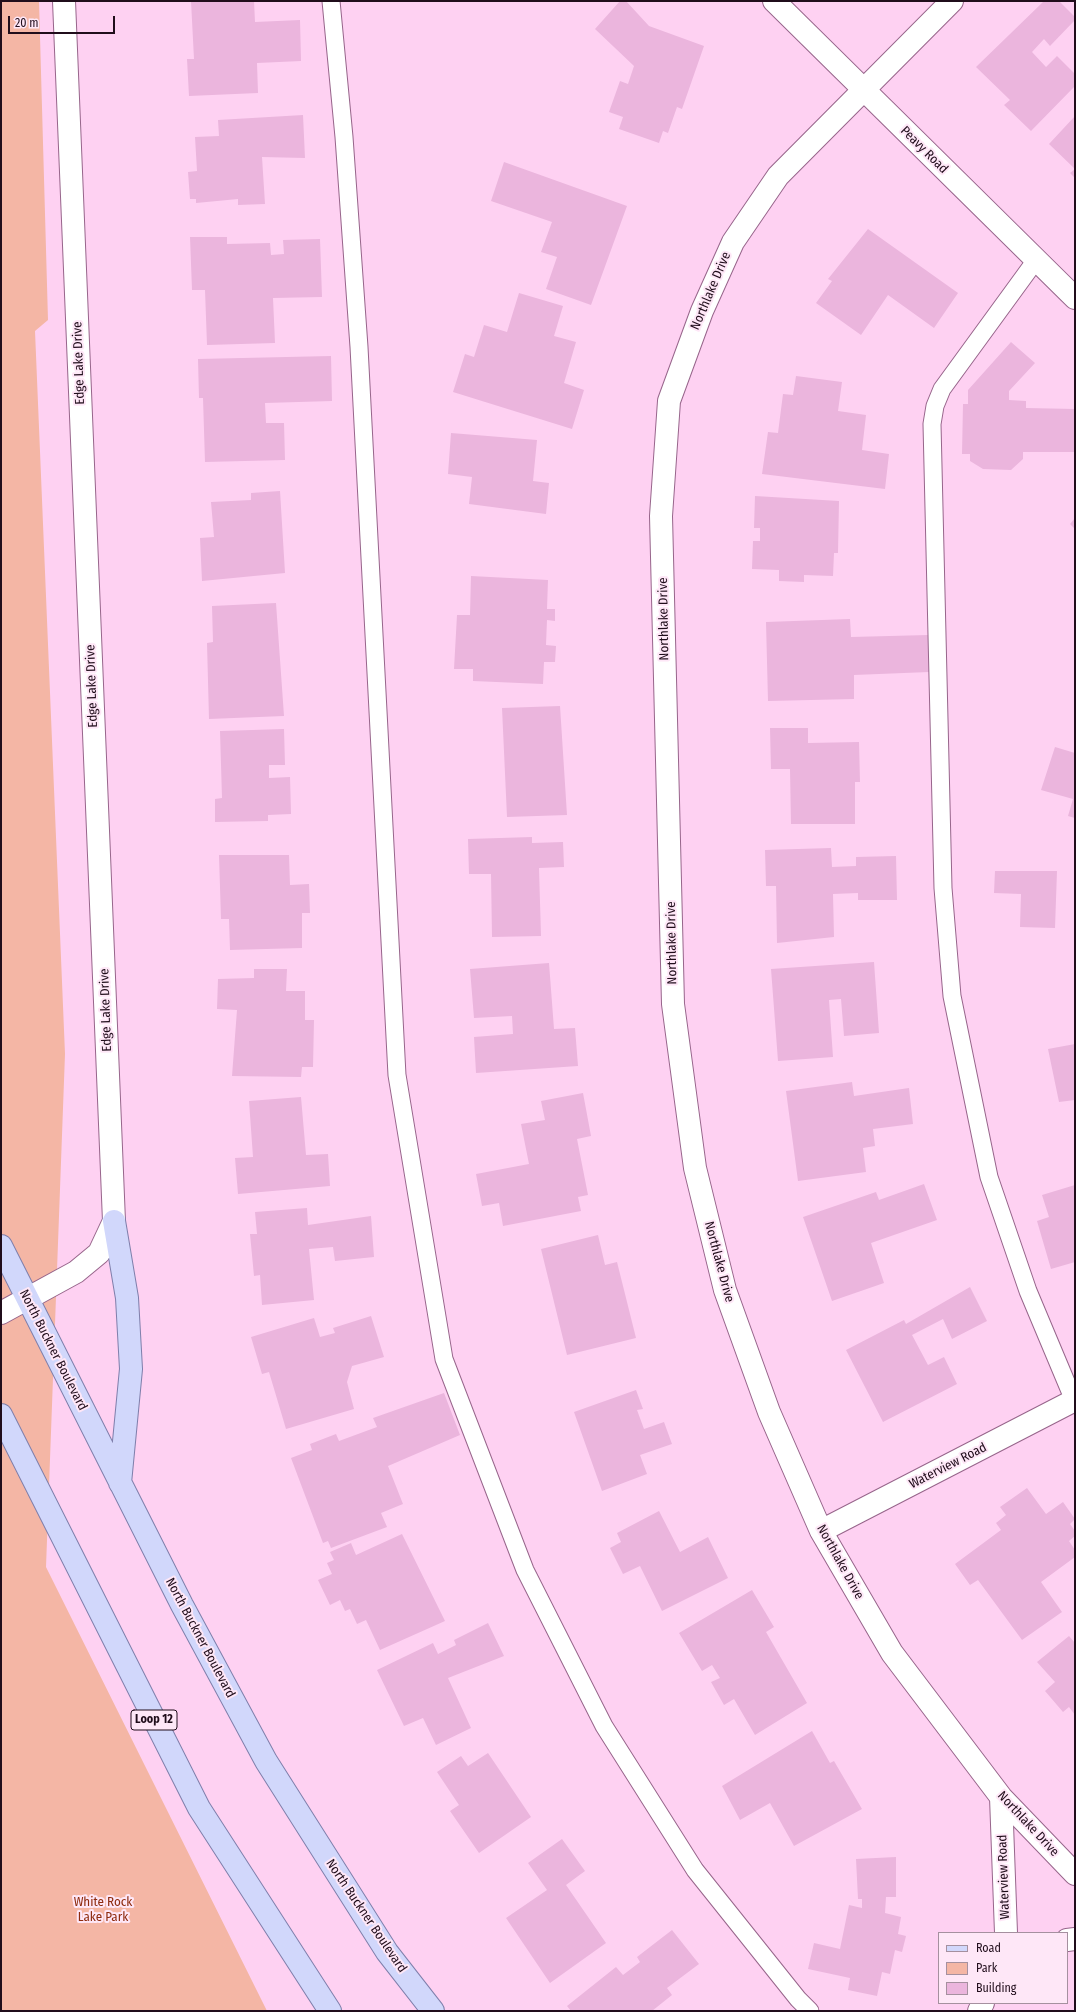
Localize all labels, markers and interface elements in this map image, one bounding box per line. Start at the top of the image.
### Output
scale bar [10,8,117,34]
text: 20 m [15,16,39,30]
street label: Peavy Road [897,123,951,177]
street label: Northlake Drive [688,250,734,332]
street label: Edge Lake Drive [70,321,88,405]
street label: Northlake Drive [655,577,673,661]
street label: Edge Lake Drive [83,644,101,728]
street label: Northlake Drive [663,901,681,985]
street label: Edge Lake Drive [97,968,115,1052]
street label: Northlake Drive [701,1220,737,1304]
street label: North Buckner Boulevard [16,1287,90,1413]
street label: Waterview Road [907,1440,989,1492]
street label: Northlake Drive [813,1522,867,1602]
street label: North Buckner Boulevard [162,1575,238,1701]
road number: Loop 12 [131,1710,177,1730]
street label: Northlake Drive [994,1788,1062,1860]
street label: Waterview Road [995,1834,1013,1920]
street label: North Buckner Boulevard [322,1856,410,1976]
park label: White Rock Lake Park [74,1894,132,1925]
legend [938,1932,1068,2004]
text: Road [976,1941,1001,1955]
text: Park [976,1961,997,1975]
text: Building [976,1981,1016,1995]

